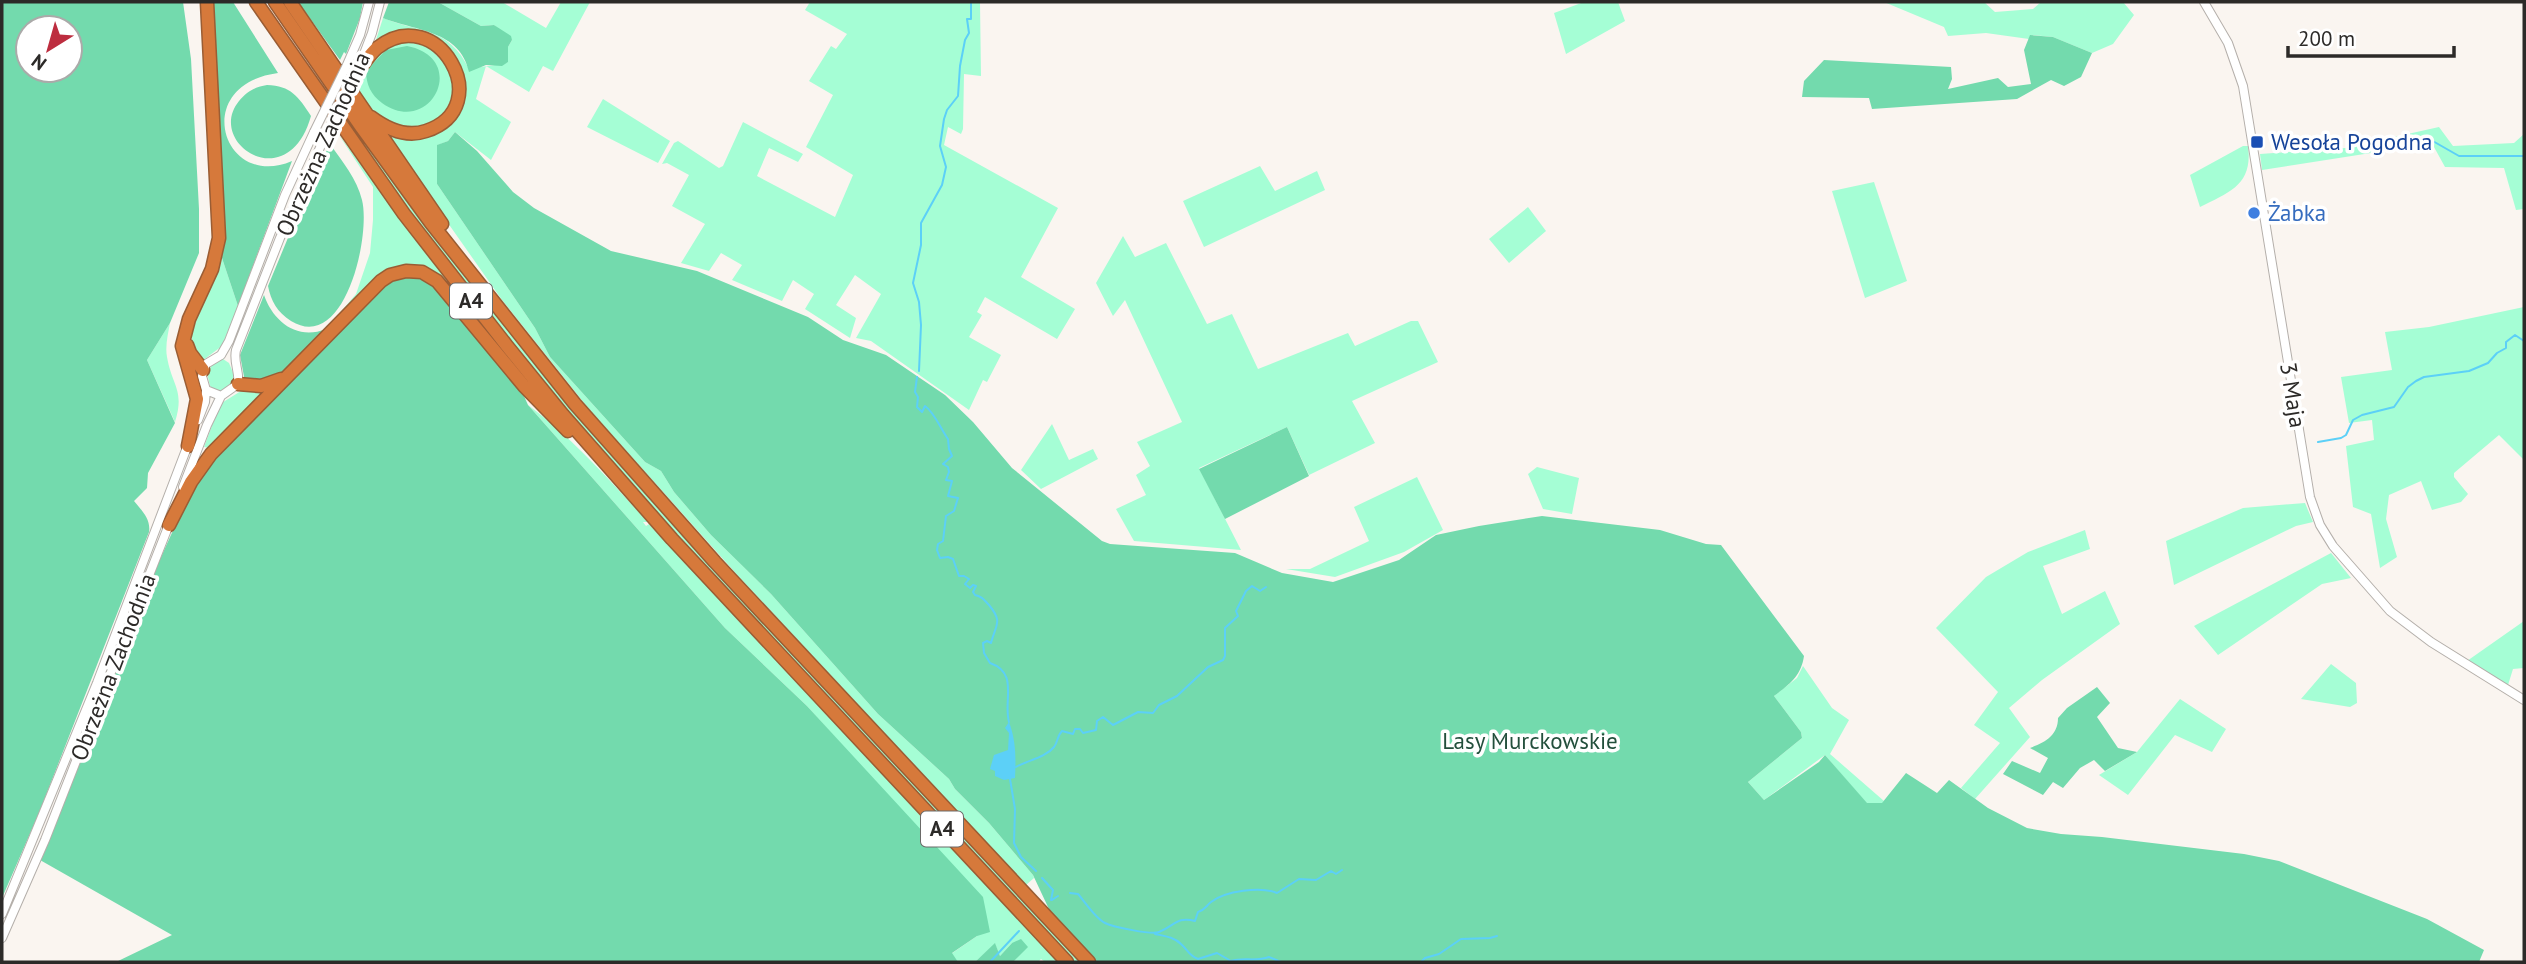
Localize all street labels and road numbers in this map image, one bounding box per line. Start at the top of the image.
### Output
street label: Obrzeżna Zachodnia [269,47,376,240]
road number: A4 [450,284,492,318]
street label: 3 Maja [2274,360,2313,430]
street label: Obrzeżna Zachodnia [63,569,162,765]
road number: A4 [921,812,963,846]

